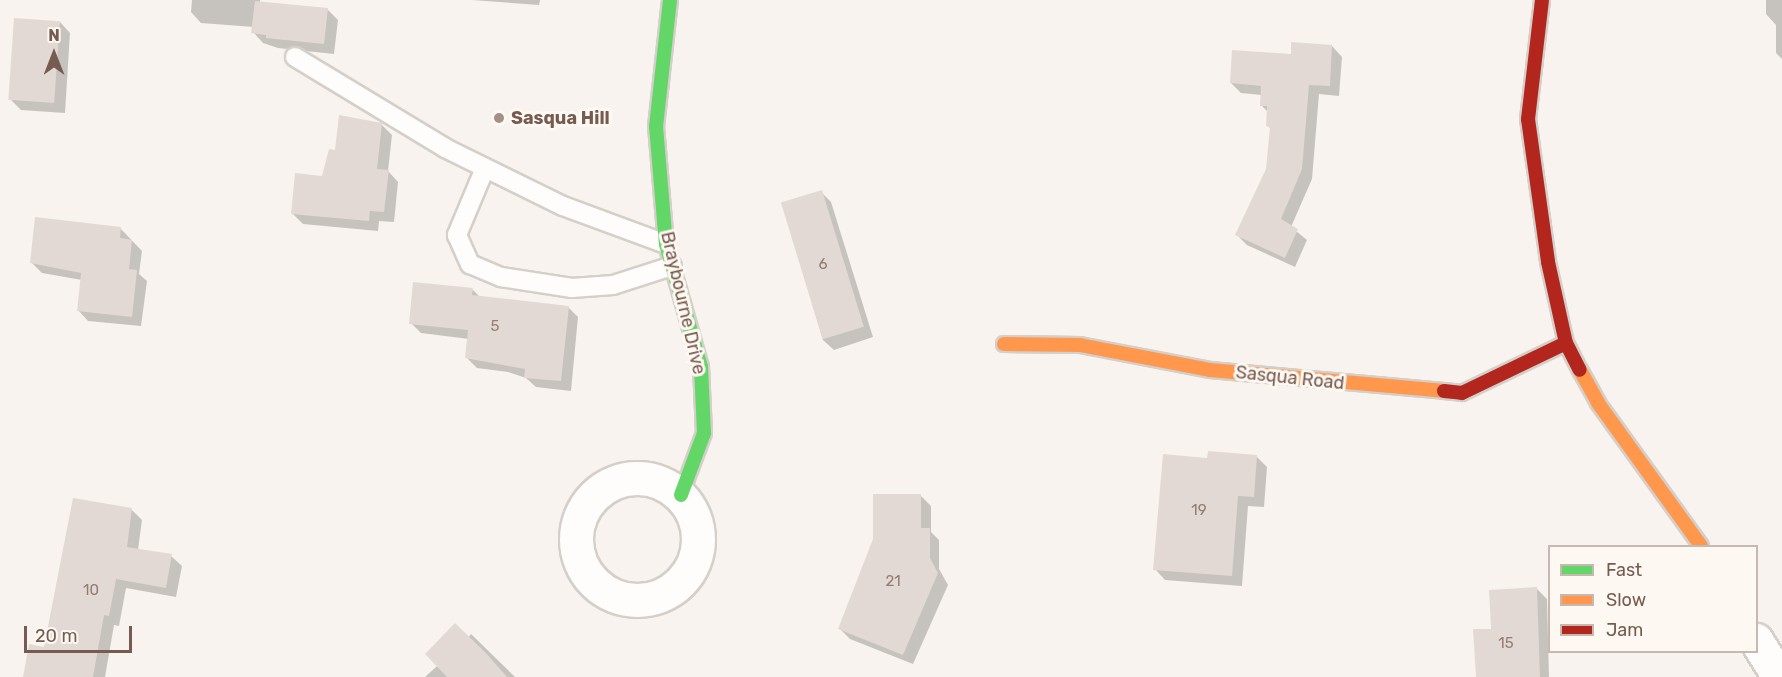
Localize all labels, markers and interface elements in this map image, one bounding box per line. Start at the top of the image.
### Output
north arrow [24,24,84,84]
text: N [48,26,60,45]
place label: Sasqua Hill [511,107,610,129]
marker: Sasqua Hill [492,111,506,125]
street label: Braybourne Drive [656,230,710,376]
house number: 6 [818,256,828,274]
house number: 5 [491,318,499,336]
street label: Sasqua Road [1235,362,1345,394]
house number: 19 [1191,502,1207,520]
legend [1548,545,1758,653]
text: Fast [1606,559,1642,581]
house number: 21 [885,573,901,591]
house number: 10 [83,582,99,600]
text: Slow [1606,589,1646,611]
scale bar [27,614,135,652]
text: Jam [1606,619,1643,641]
text: 20 m [35,625,77,647]
house number: 15 [1498,635,1514,653]

